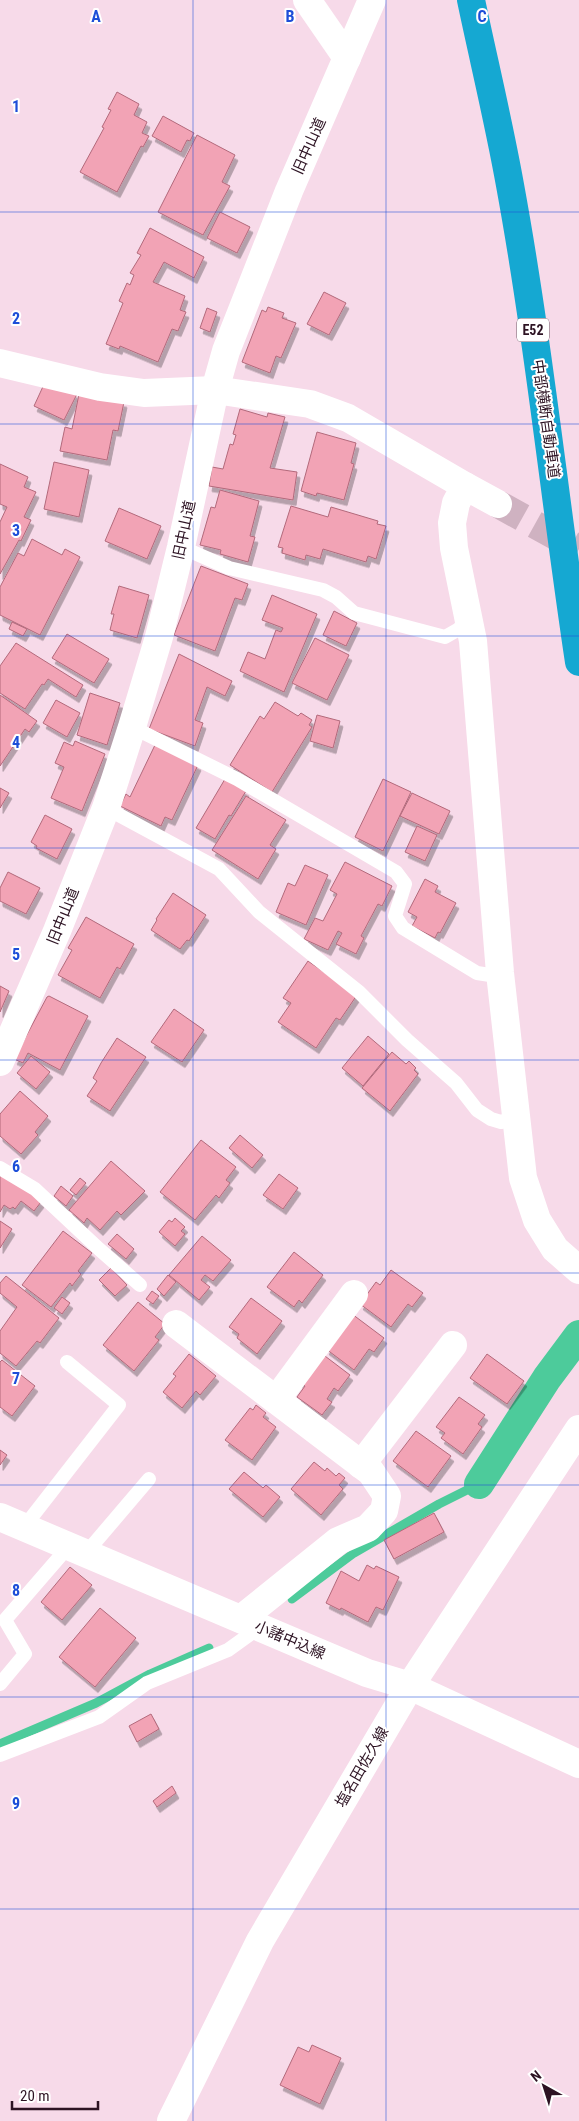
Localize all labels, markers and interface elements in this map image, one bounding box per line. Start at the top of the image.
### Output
text: A [91,7,101,26]
text: B [286,7,295,26]
text: C [477,7,487,26]
text: 1 [12,97,20,116]
street label: 旧中山道 [289,115,329,177]
text: 2 [12,309,20,328]
road number: E52 [517,318,549,342]
street label: 中部横断自動車道 [529,358,563,480]
street label: 旧中山道 [169,499,199,561]
text: 3 [12,521,20,540]
text: 4 [12,733,20,752]
street label: 旧中山道 [43,885,83,947]
text: 5 [12,945,20,964]
text: 6 [12,1157,20,1176]
text: 7 [12,1369,20,1388]
text: 8 [12,1581,20,1600]
street label: 小諸中込線 [252,1617,328,1663]
street label: 塩名田佐久線 [332,1724,392,1810]
text: 9 [12,1794,20,1813]
north arrow [519,2061,569,2111]
text: N [527,2067,544,2085]
scale bar [12,2078,99,2110]
text: 20 m [20,2087,50,2105]

